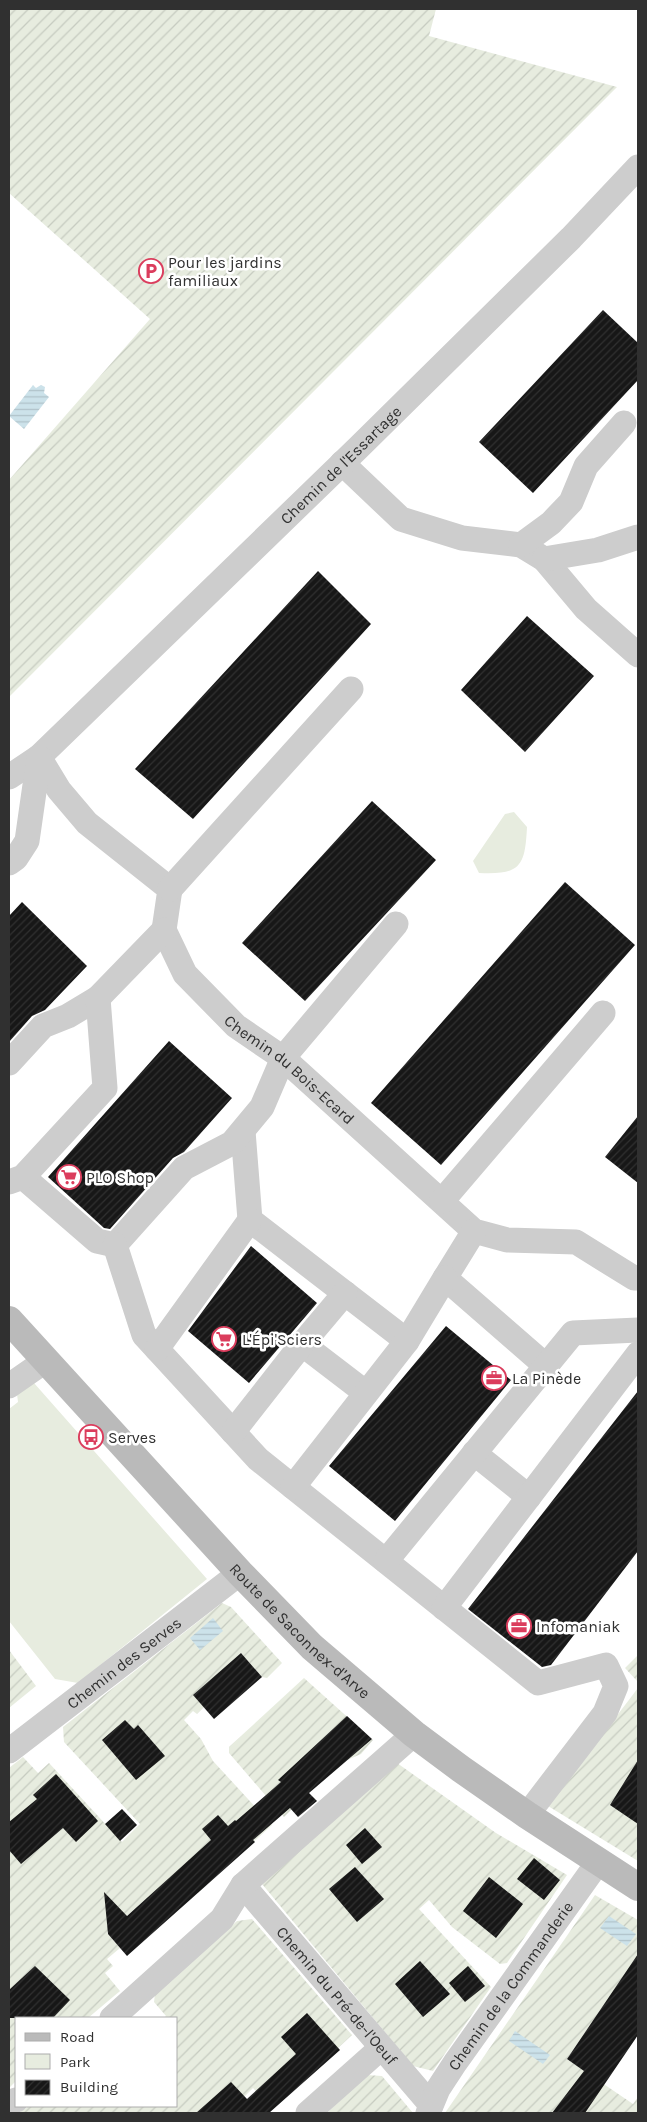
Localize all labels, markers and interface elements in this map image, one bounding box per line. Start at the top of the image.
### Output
place label: Pour les jardins familiaux [168,253,282,290]
parking icon: Pour les jardins familiaux [138,258,164,284]
street label: Chemin de l'Essartage [276,402,405,528]
street label: Chemin du Bois-Ecard [220,1011,358,1128]
supermarket icon: PLO Shop [56,1164,82,1190]
place label: PLO Shop [86,1168,154,1187]
supermarket icon: L'Épi'Sciers [211,1326,237,1352]
place label: L'Épi'Sciers [242,1330,322,1349]
office icon: La Pinède [481,1365,507,1391]
place label: La Pinède [512,1369,581,1388]
bus stop icon: Serves [78,1424,104,1450]
place label: Serves [108,1428,156,1447]
street label: Route de Saconnex-d'Arve [226,1559,374,1703]
street label: Chemin des Serves [63,1613,185,1713]
office icon: Infomaniak [506,1613,532,1639]
place label: Infomaniak [536,1617,620,1636]
street label: Chemin de la Commanderie [444,1898,577,2074]
street label: Chemin du Pré-de-l'Oeuf [272,1922,402,2069]
legend [15,2017,178,2107]
text: Road [60,2028,95,2046]
text: Park [60,2053,90,2071]
text: Building [60,2078,118,2096]

